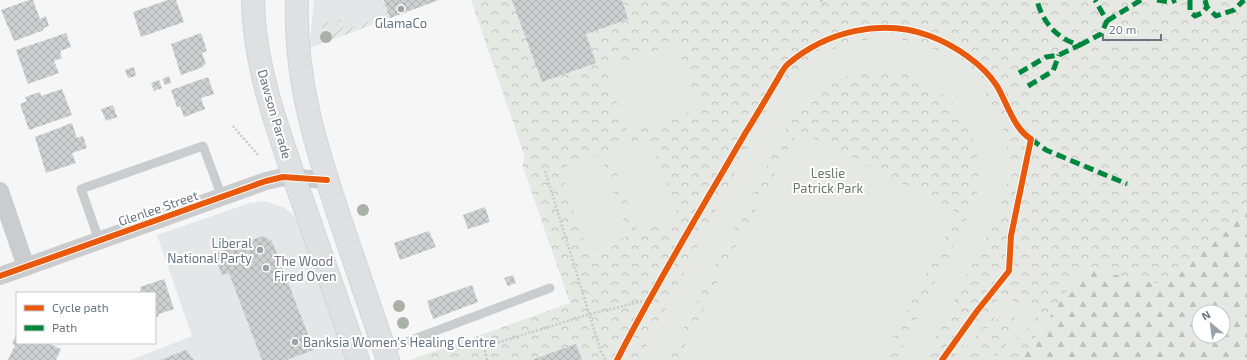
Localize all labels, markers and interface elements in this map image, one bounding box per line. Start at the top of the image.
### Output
marker: GlamaCo [396,4,406,14]
place label: GlamaCo [375,15,427,31]
scale bar [1103,16,1161,42]
text: 20 m [1109,22,1136,36]
street label: Dawson Parade [255,67,295,161]
park label: Leslie Patrick Park [793,165,864,196]
street label: Glenlee Street [116,187,200,229]
place label: Liberal National Party [167,235,252,266]
marker: Liberal National Party [255,245,265,255]
place label: The Wood Fired Oven [274,253,337,284]
marker: The Wood Fired Oven [261,263,271,273]
legend [16,292,156,344]
text: Cycle path [52,300,109,314]
north arrow [1191,304,1231,344]
text: N [1199,307,1213,322]
text: Path [52,320,77,334]
place label: Banksia Women's Healing Centre [303,334,496,350]
marker: Banksia Women's Healing Centre [290,337,300,347]

